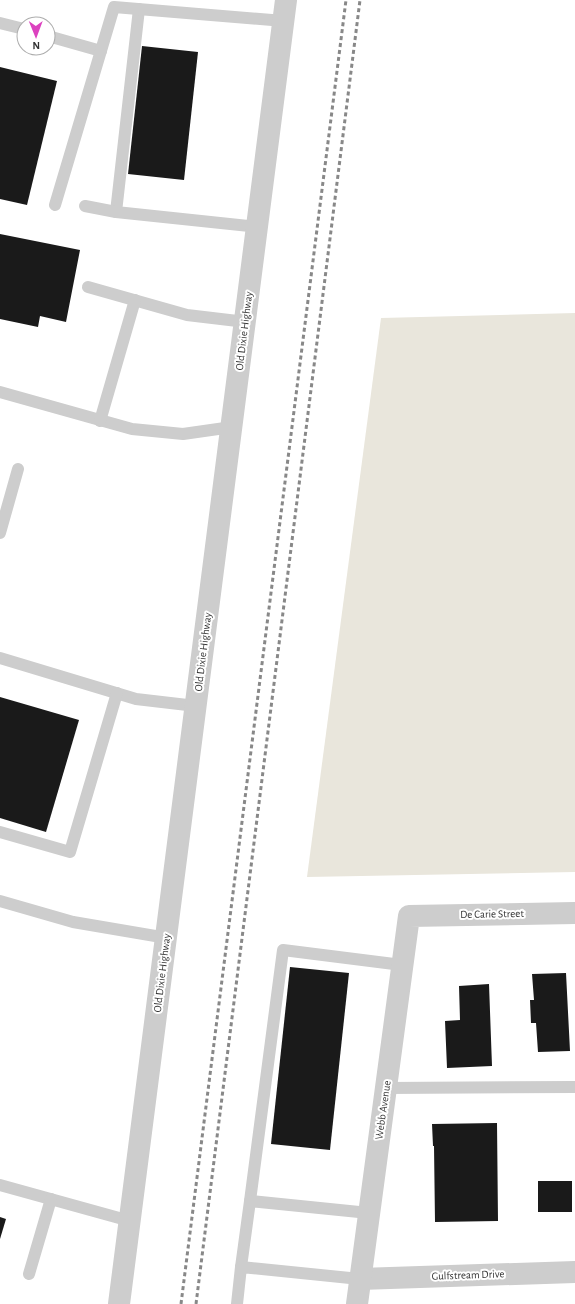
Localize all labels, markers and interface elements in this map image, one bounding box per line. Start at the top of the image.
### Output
north arrow [16,16,56,56]
text: N [32,40,40,51]
street label: Old Dixie Highway [234,291,254,371]
street label: Old Dixie Highway [193,612,213,692]
street label: De Carie Street [460,908,524,920]
street label: Old Dixie Highway [152,933,172,1013]
street label: Webb Avenue [373,1080,393,1140]
street label: Gulfstream Drive [431,1268,505,1282]

